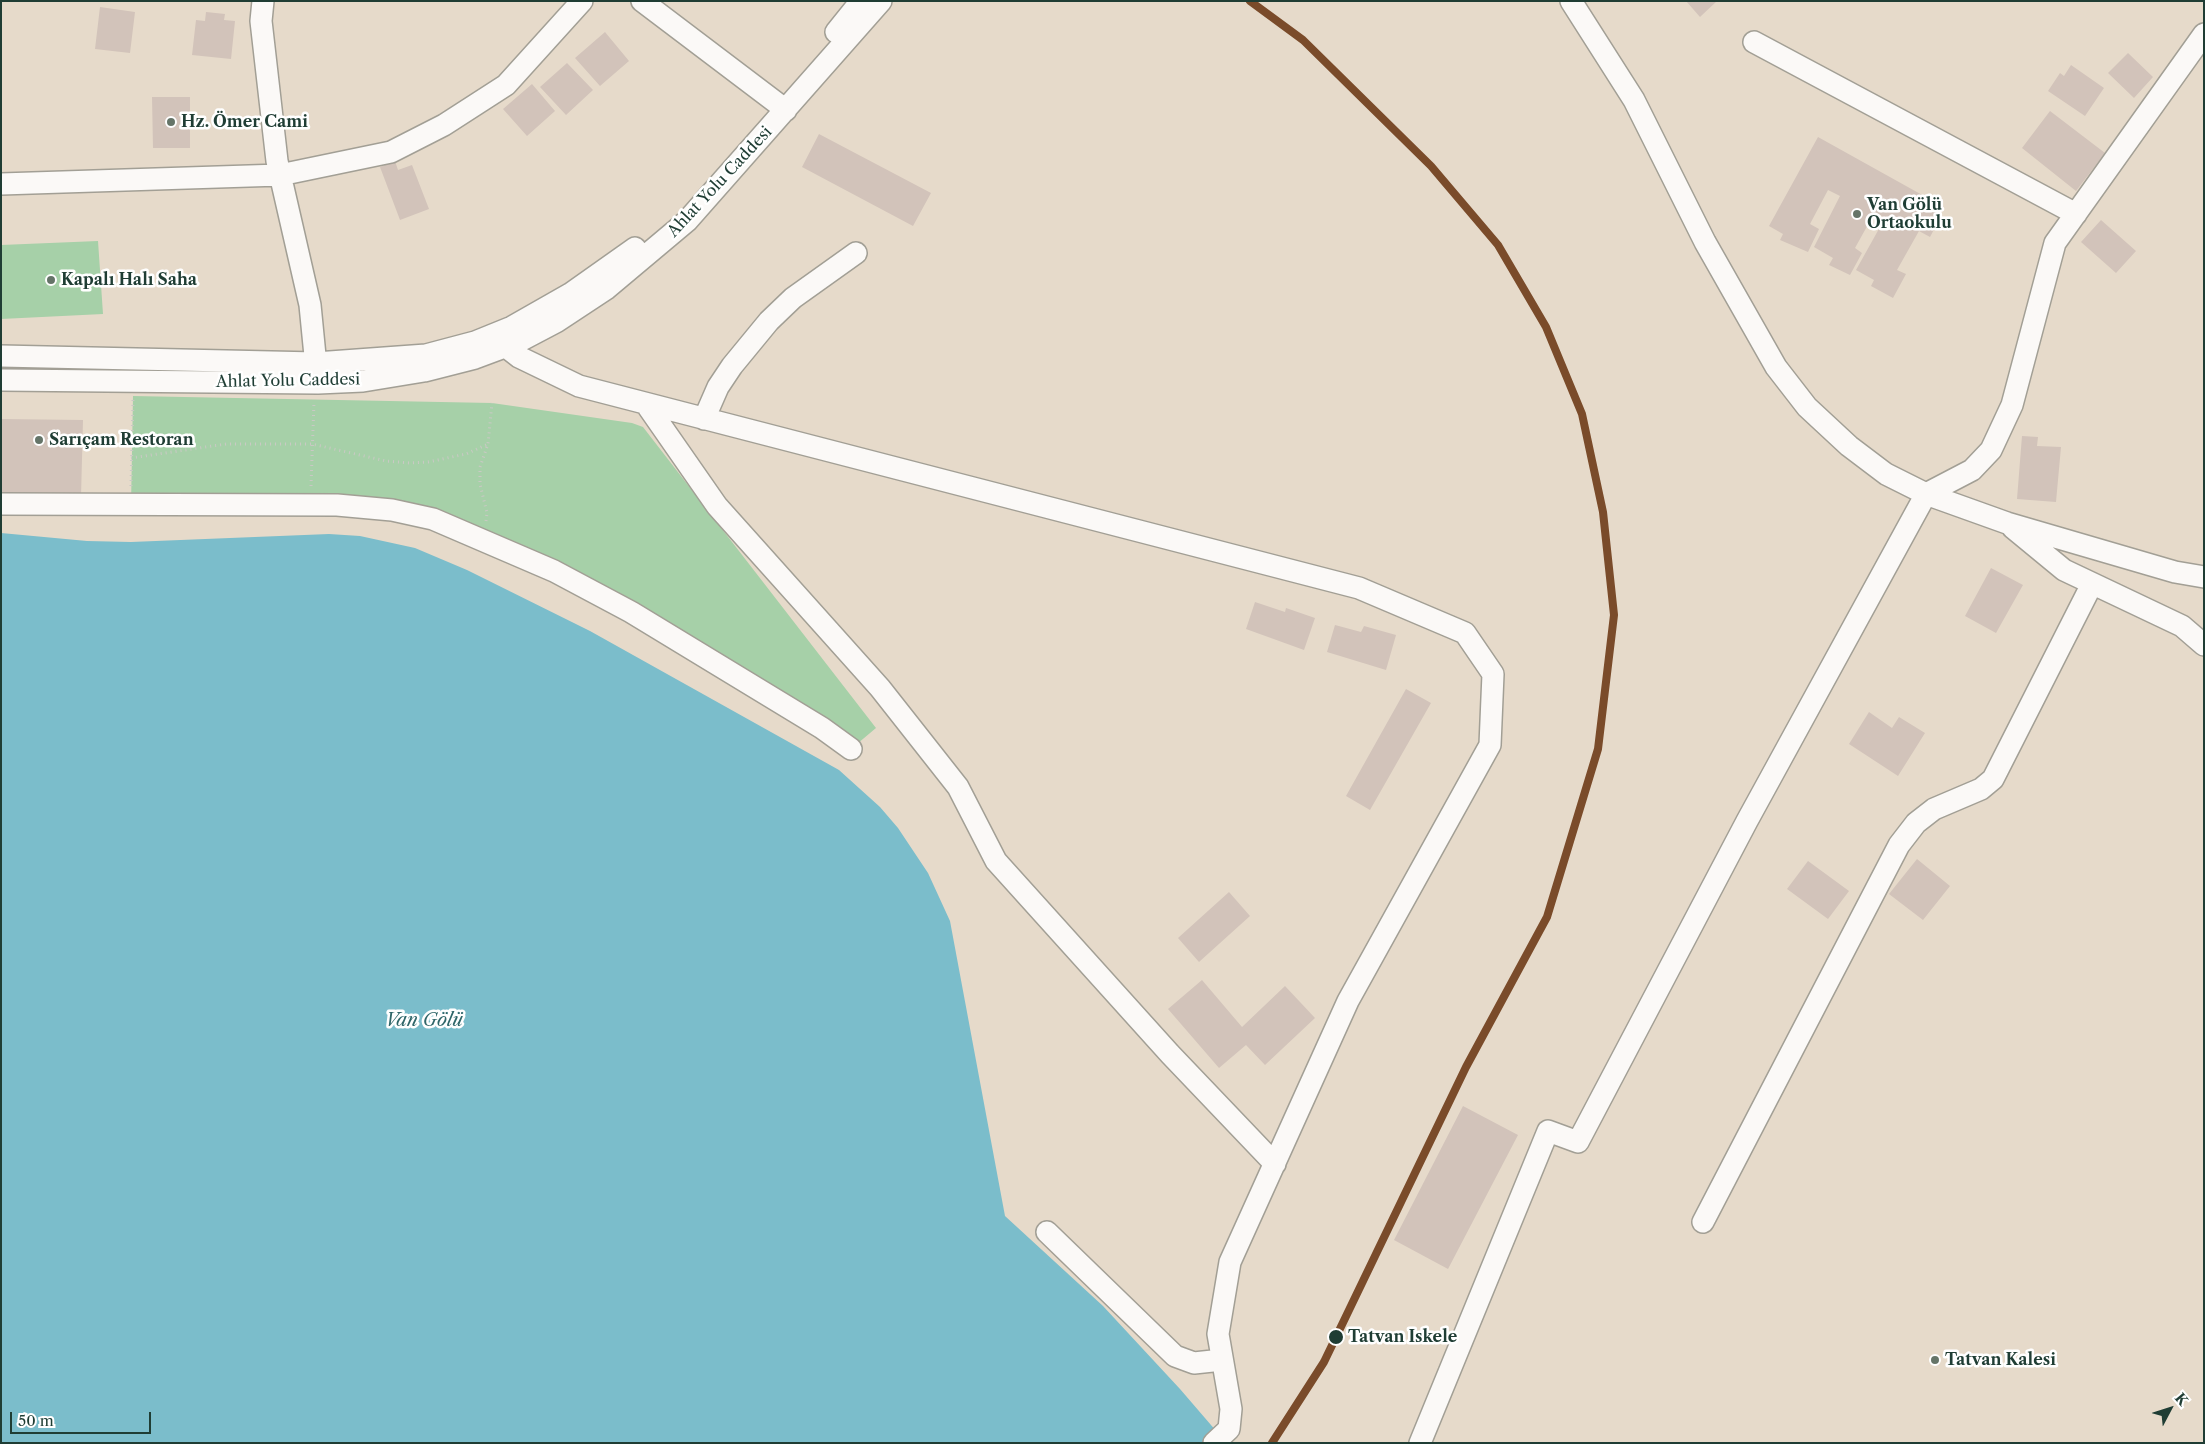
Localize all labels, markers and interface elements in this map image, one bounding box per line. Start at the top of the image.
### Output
place label: Hz. Ömer Cami [181,112,308,132]
marker: Hz. Ömer Cami [165,116,177,128]
street label: Ahlat Yolu Caddesi [664,123,776,241]
place label: Van Gölü Ortaokulu [1867,195,1952,233]
marker: Van Gölü Ortaokulu [1851,208,1863,220]
place label: Kapalı Halı Saha [61,270,197,290]
marker: Kapalı Halı Saha [45,274,57,286]
street label: Ahlat Yolu Caddesi [216,370,360,392]
place label: Sarıçam Restoran [49,430,194,450]
marker: Sarıçam Restoran [33,434,45,446]
water label: Van Gölü [385,1010,463,1032]
place label: Tatvan Iskele [1348,1327,1457,1347]
marker: Tatvan Iskele [1327,1328,1345,1346]
place label: Tatvan Kalesi [1945,1350,2056,1370]
marker: Tatvan Kalesi [1929,1354,1941,1366]
north arrow [2145,1384,2195,1434]
text: K [2171,1389,2192,1409]
scale bar [12,1402,154,1434]
text: 50 m [18,1411,54,1430]

